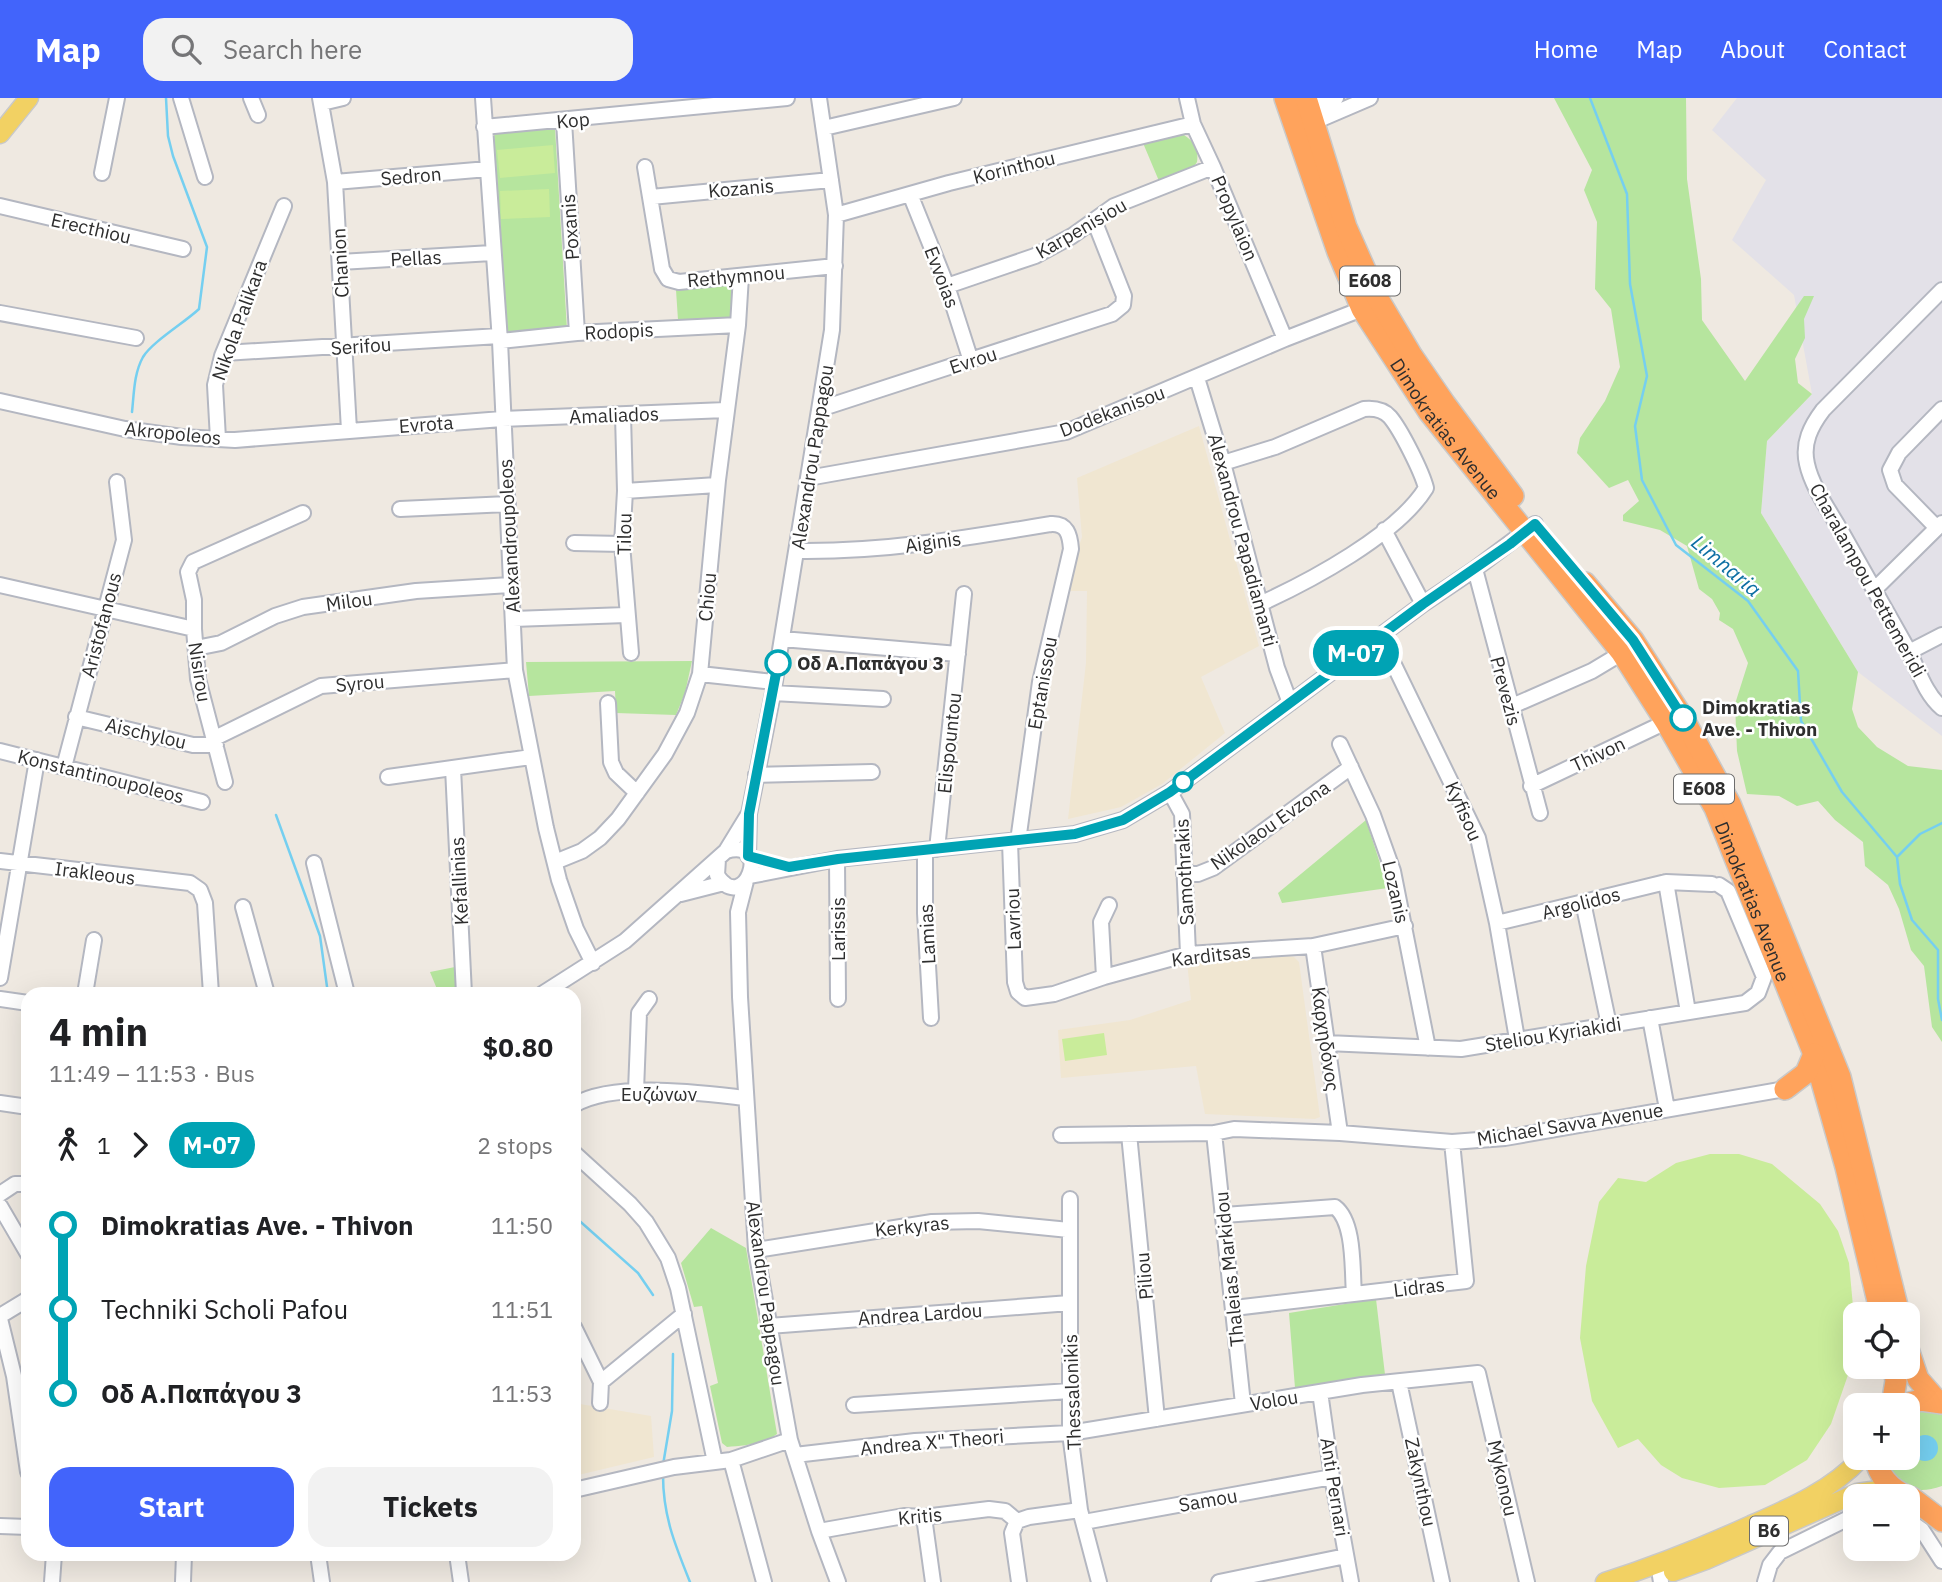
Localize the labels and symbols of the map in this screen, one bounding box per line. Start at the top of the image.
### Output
street label: Kop [555,107,591,133]
street label: Korinthou [971,145,1057,189]
street label: Sedron [380,161,442,191]
street label: Propylaion [1206,172,1264,264]
street label: Kozanis [707,173,775,203]
street label: Karpenisiou [1031,192,1131,264]
street label: Poxanis [556,193,584,261]
street label: Erecthiou [49,207,133,249]
street label: Chanion [326,228,354,298]
street label: Evvoias [919,243,965,311]
street label: Pellas [390,245,442,271]
street label: Nikola Palikara [206,256,272,384]
street label: Rethymnou [686,260,786,292]
road number: E608 [1340,266,1400,296]
street label: Rodopis [584,317,654,345]
street label: Serifou [330,332,392,360]
street label: Evrou [946,341,1000,379]
street label: Dimokratias Avenue [1385,354,1506,504]
street label: Alexandrou Pappagou [786,363,838,551]
street label: Dodekanisou [1056,380,1168,442]
street label: Amaliados [569,401,659,429]
street label: Evrota [398,410,454,438]
street label: Akropoleos [124,416,222,450]
street label: Alexandrou Papadiamanti [1203,431,1283,649]
street label: Alexandroupoleos [493,458,525,614]
street label: Charalampou Pettemeridi [1805,479,1931,681]
street label: Tilou [612,513,636,555]
street label: Aiginis [903,526,963,558]
water label: Limnaria [1686,528,1767,603]
street label: Aristofanous [75,570,127,680]
street label: Chiou [693,572,721,622]
street label: Milou [324,586,374,616]
line badge: M-07 [1307,630,1405,676]
street label: Eptanissou [1022,635,1062,731]
street label: Nisirou [183,640,217,704]
marker: Οδ Α.Παπάγου 3 [765,650,791,676]
place label: Οδ Α.Παπάγου 3 [797,651,944,675]
street label: Prevezis [1485,654,1527,728]
street label: Syrou [335,669,385,697]
street label: Elispountou [932,691,966,795]
place label: Dimokratias Ave. - Thivon [1702,695,1817,741]
marker: Dimokratias Ave. - Thivon [1670,705,1696,731]
street label: Aischylou [103,712,189,754]
street label: Thivon [1567,731,1629,777]
street label: Konstantinoupoleos [15,744,187,808]
unlabelled marker [1173,772,1193,792]
road number: E608 [1674,774,1734,804]
street label: Nikolaou Evzona [1206,775,1334,875]
street label: Kyfisou [1440,777,1488,845]
street label: Samothrakis [1169,818,1199,926]
street label: Dimokratias Avenue [1710,818,1796,985]
street label: Kefallinias [445,836,473,926]
street label: Irakleous [53,856,137,890]
street label: Lozanis [1377,858,1415,926]
street label: Argolidos [1539,882,1623,924]
street label: Lavriou [1000,888,1026,950]
street label: Larissis [826,897,850,961]
street label: Lamias [913,903,941,965]
street label: Karditsas [1170,938,1252,972]
street label: Καρχηδόνος [1307,985,1345,1093]
street label: Steliou Kyriakidi [1483,1011,1623,1057]
street label: Ευζώνων [621,1082,697,1106]
street label: Michael Savva Avenue [1475,1097,1665,1151]
street label: Thaleias Markidou [1209,1190,1249,1348]
street label: Alexandrou Pappagou [741,1199,791,1387]
street label: Kerkyras [874,1210,950,1242]
street label: Piliou [1130,1251,1158,1301]
street label: Lidras [1392,1272,1446,1302]
street label: Andrea Lardou [857,1298,983,1330]
street label: Thessalonikis [1058,1334,1086,1450]
street label: Volou [1248,1384,1300,1416]
street label: Andrea X" Theori [859,1424,1005,1460]
street label: Zakynthou [1400,1435,1442,1529]
street label: Anti Pernari [1315,1436,1355,1538]
street label: Mykonou [1483,1438,1523,1518]
street label: Samou [1177,1483,1239,1517]
street label: Kritis [897,1502,943,1530]
road number: B6 [1750,1516,1788,1546]

